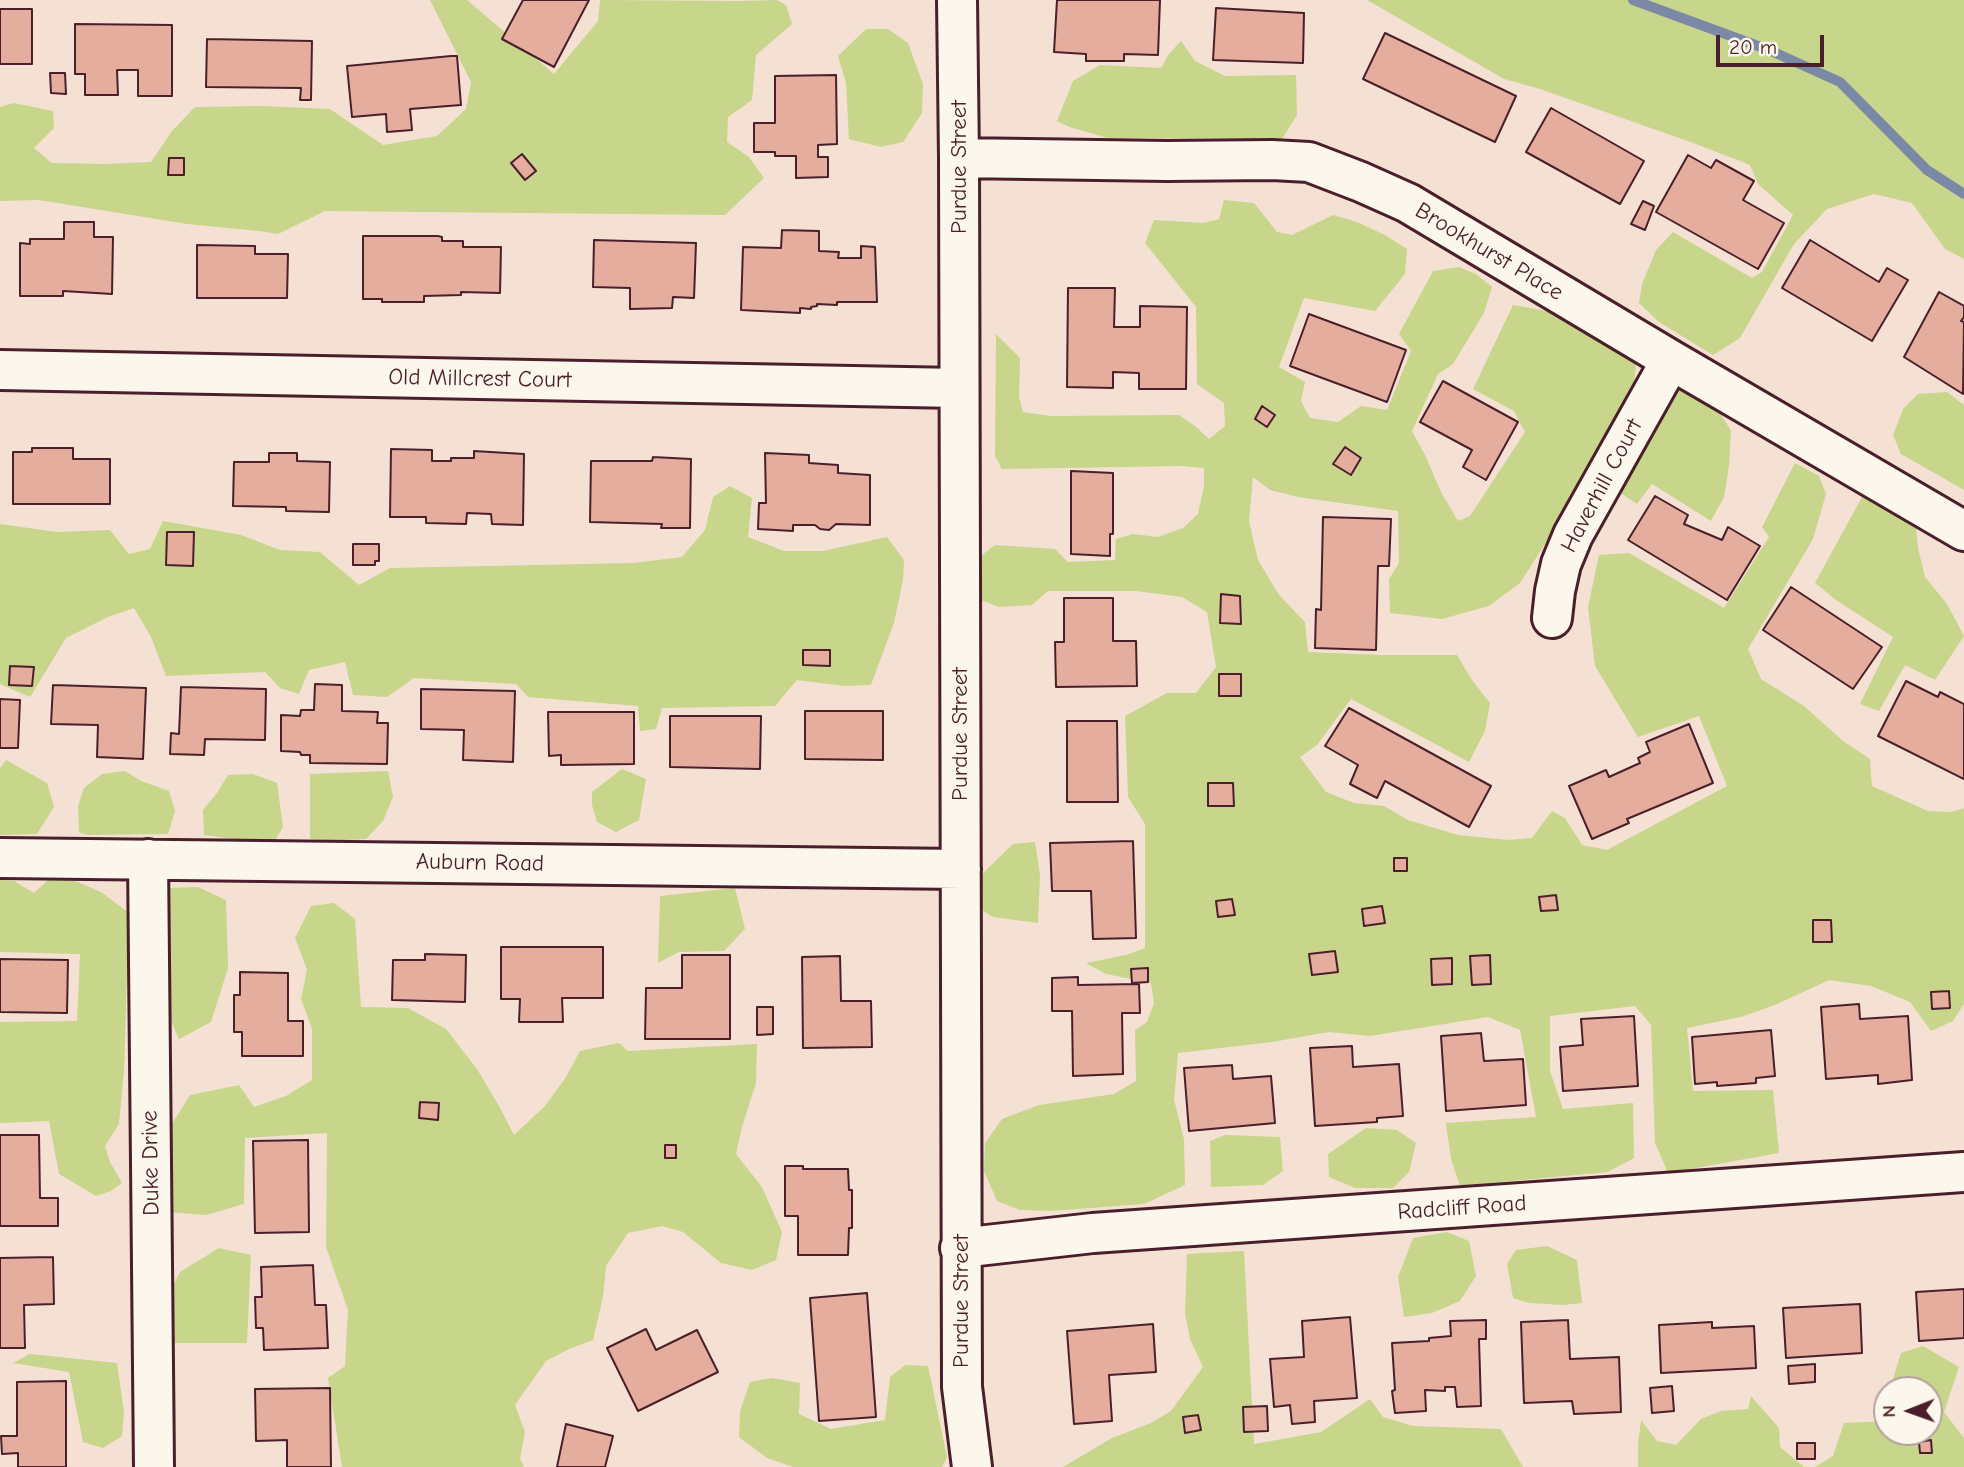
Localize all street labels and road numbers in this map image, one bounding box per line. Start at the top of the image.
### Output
street label: Purdue Street [945,100,973,234]
street label: Brookhurst Place [1410,197,1568,307]
street label: Old Millcrest Court [388,364,572,394]
street label: Haverhill Court [1555,414,1649,558]
street label: Purdue Street [946,667,974,801]
street label: Auburn Road [416,848,544,878]
street label: Duke Drive [136,1110,166,1216]
street label: Radcliff Road [1397,1190,1527,1226]
street label: Purdue Street [947,1234,975,1368]

